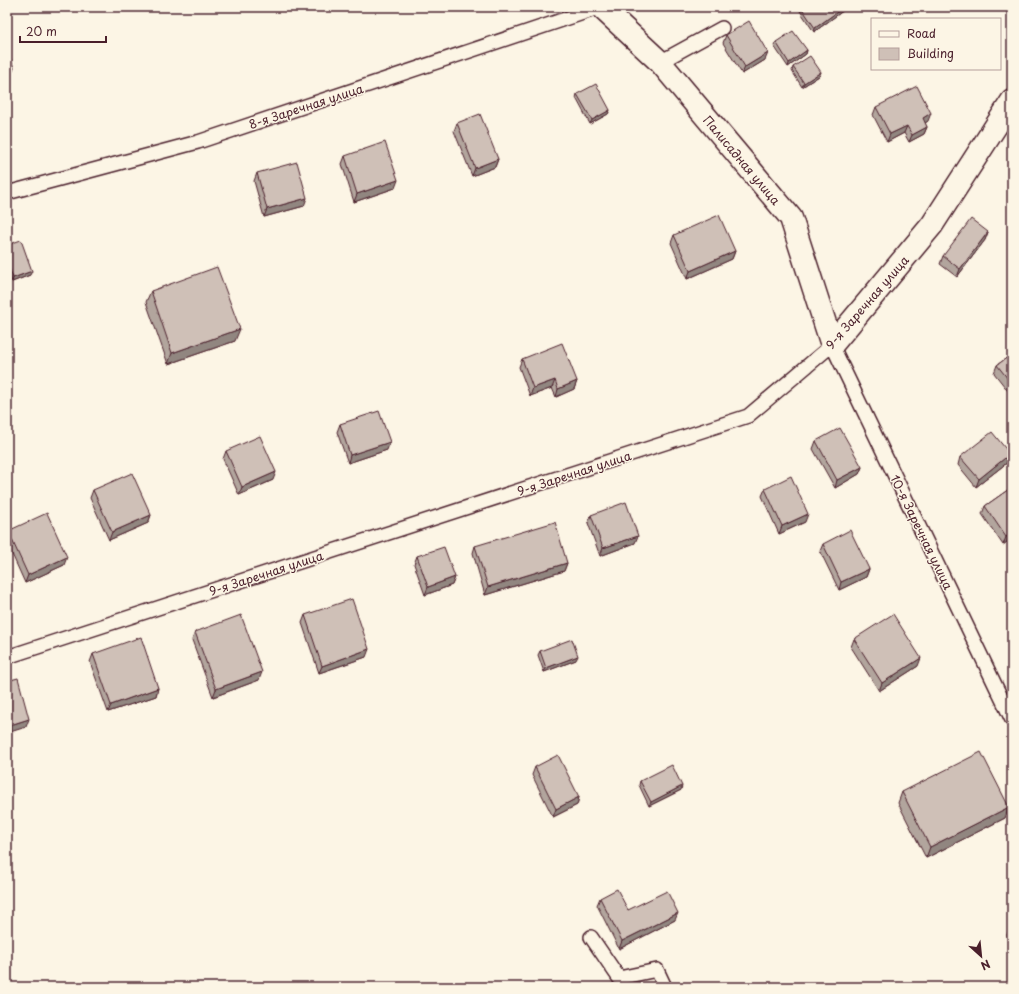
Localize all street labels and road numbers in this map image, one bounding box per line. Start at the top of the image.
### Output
street label: 8-я Заречная улица [246,79,366,133]
street label: Палисадная улица [699,111,785,209]
street label: 9-я Заречная улица [821,251,913,353]
street label: 9-я Заречная улица [515,446,634,500]
street label: 10-я Заречная улица [886,471,958,593]
street label: 9-я Заречная улица [207,546,326,600]

